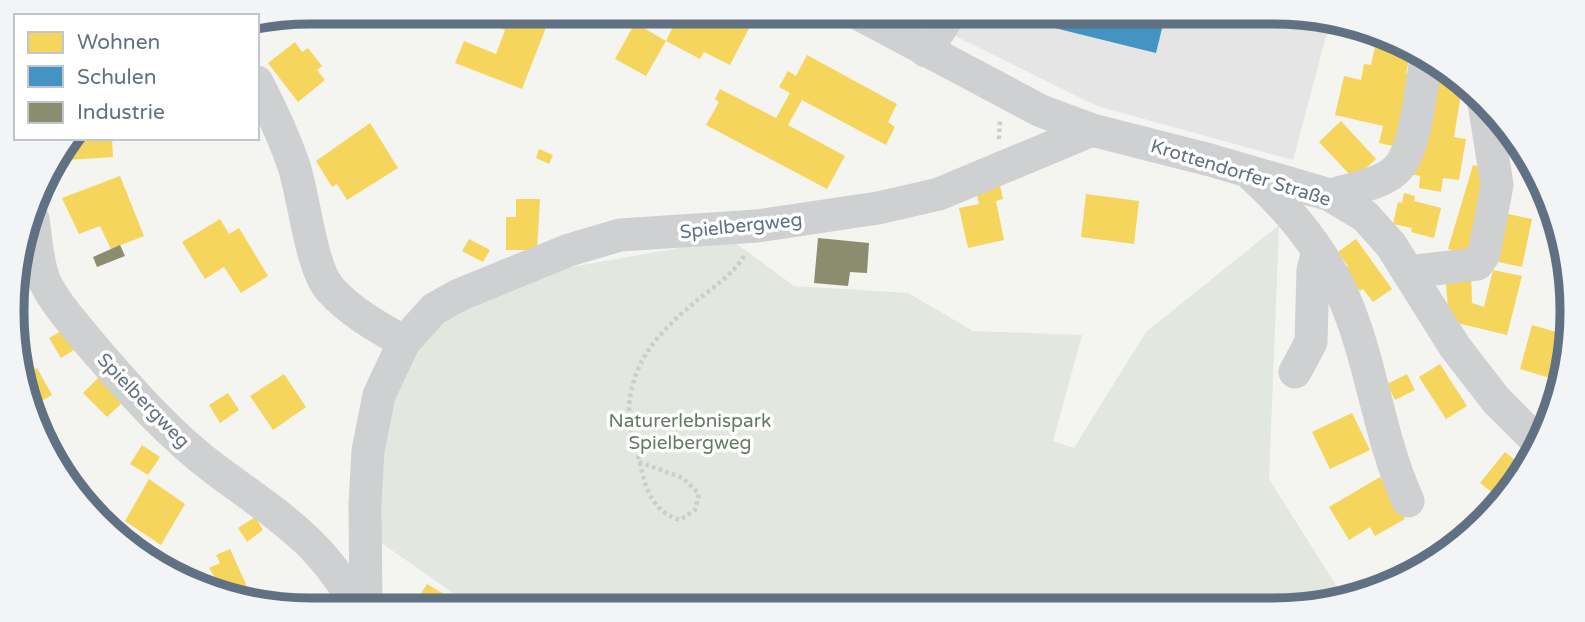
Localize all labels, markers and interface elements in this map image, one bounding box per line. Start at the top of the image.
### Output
legend [14,14,259,140]
text: Wohnen [77,30,160,55]
text: Schulen [77,65,157,90]
text: Industrie [77,100,165,125]
street label: Krottendorfer Straße [1148,135,1333,211]
street label: Spielbergweg [679,209,803,243]
street label: Spielbergweg [93,349,194,453]
park label: Naturerlebnispark Spielbergweg [609,410,771,454]

